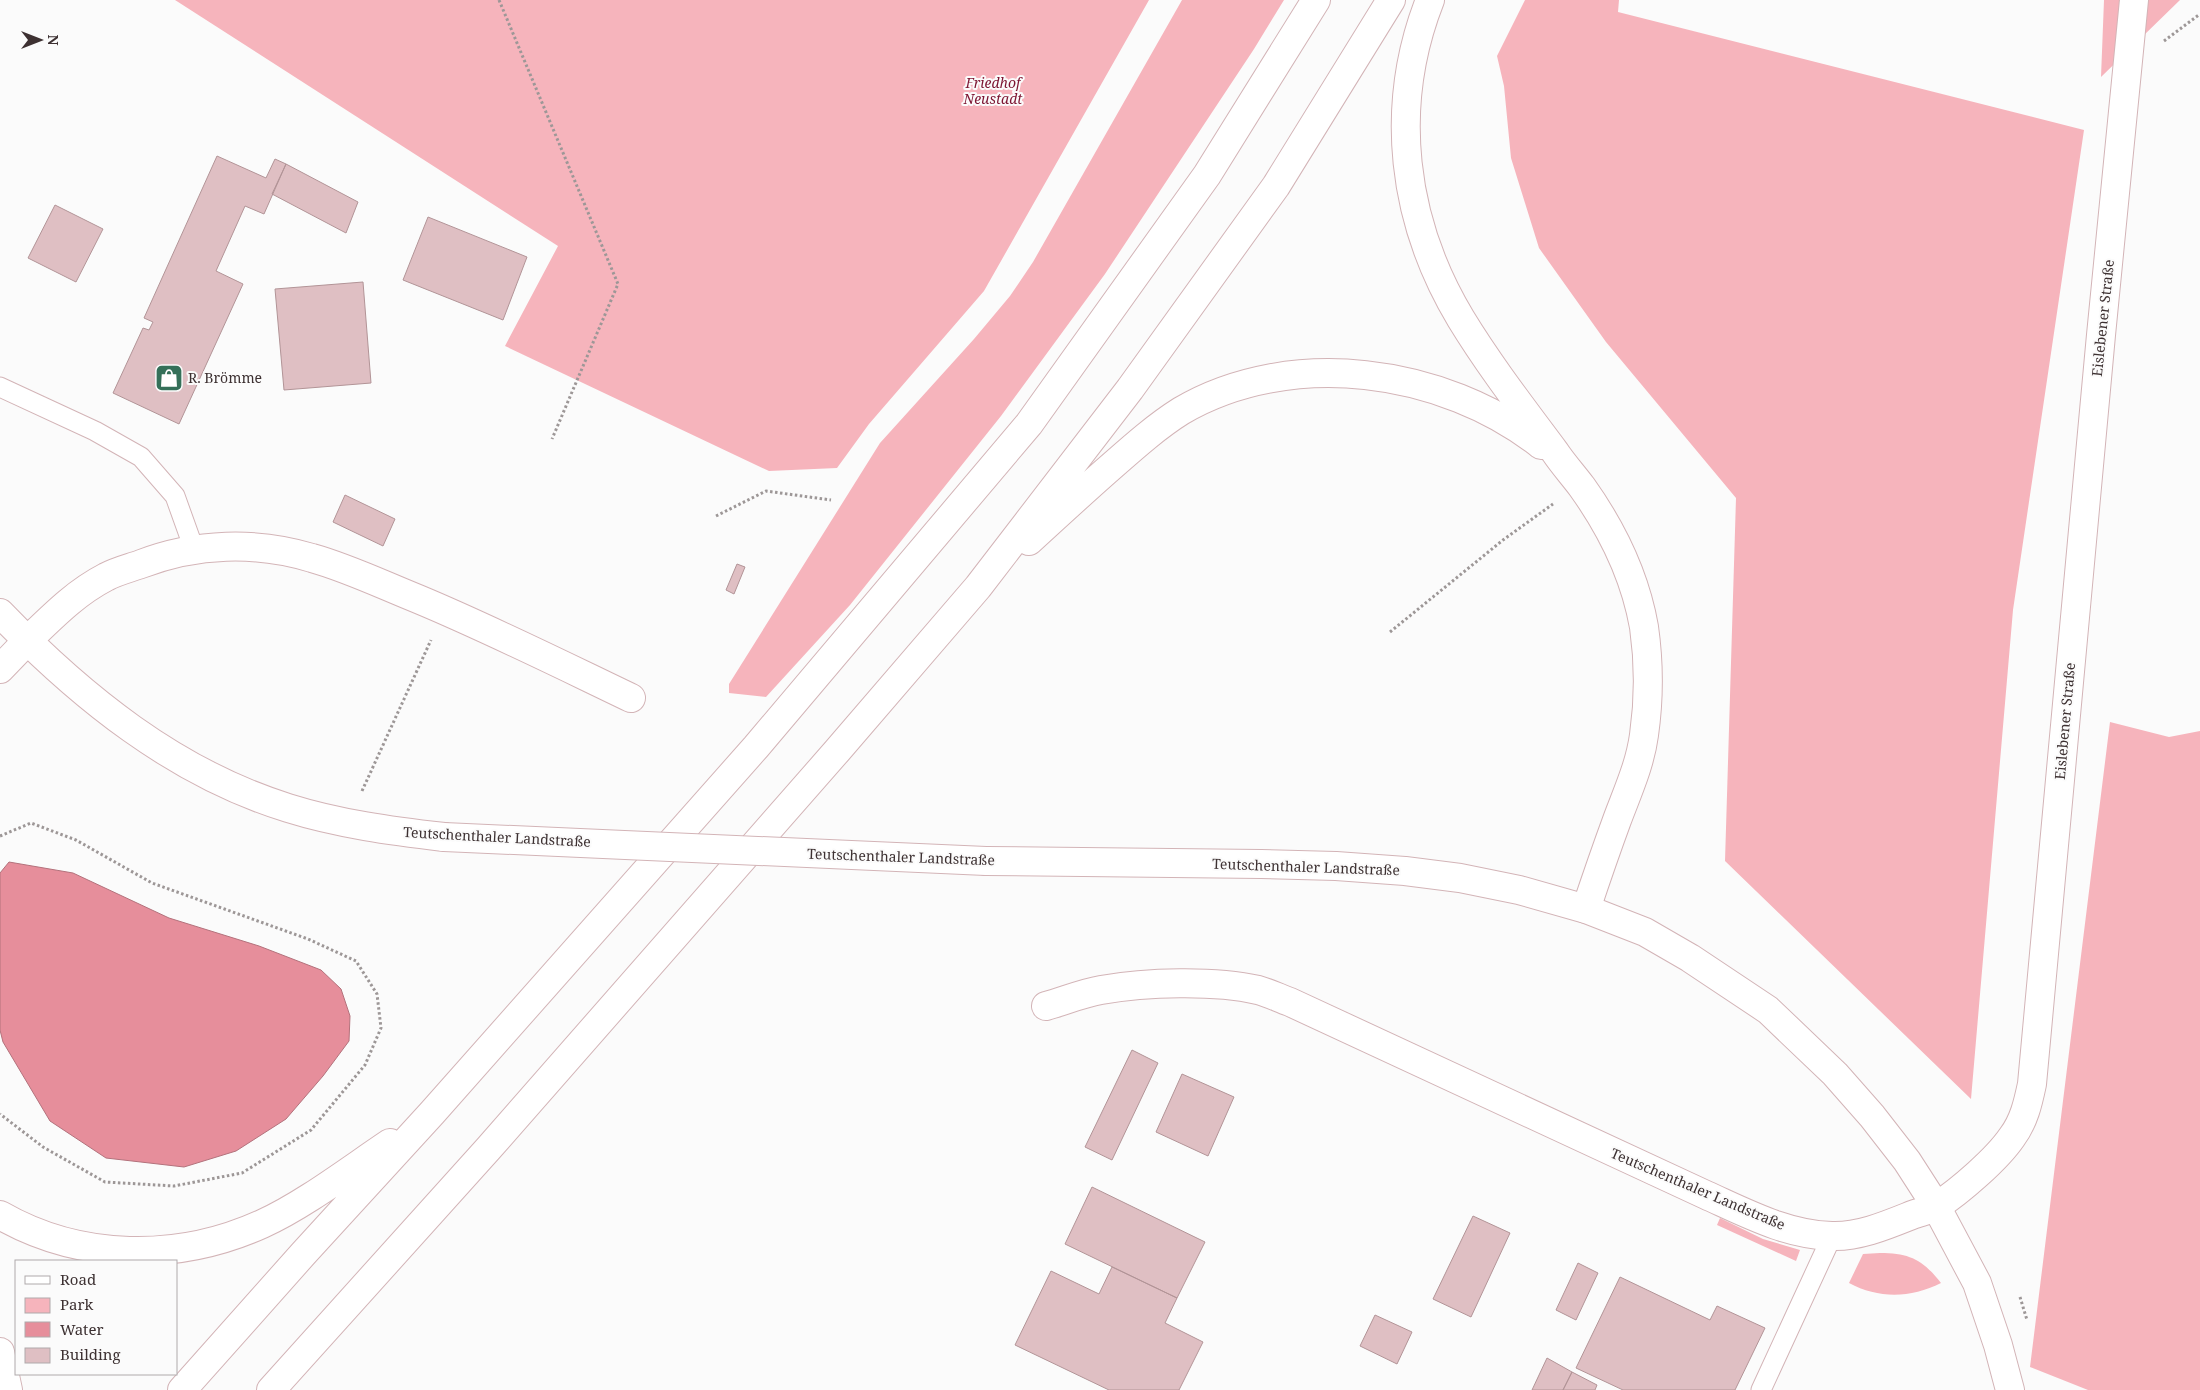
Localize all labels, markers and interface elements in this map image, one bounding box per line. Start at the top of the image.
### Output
north arrow [15,15,65,65]
text: N [44,34,63,46]
park label: Friedhof Neustadt [963,73,1023,108]
street label: Eislebener Straße [2087,259,2118,377]
shop icon: R. Brömme [154,363,184,393]
place label: R. Brömme [188,368,262,387]
street label: Eislebener Straße [2050,662,2079,780]
street label: Teutschenthaler Landstraße [403,822,591,851]
street label: Teutschenthaler Landstraße [807,844,995,869]
street label: Teutschenthaler Landstraße [1212,854,1400,879]
street label: Teutschenthaler Landstraße [1608,1143,1788,1234]
legend [15,1260,178,1375]
text: Road [60,1269,96,1289]
text: Park [60,1294,94,1314]
text: Water [60,1319,103,1339]
text: Building [60,1344,121,1364]

